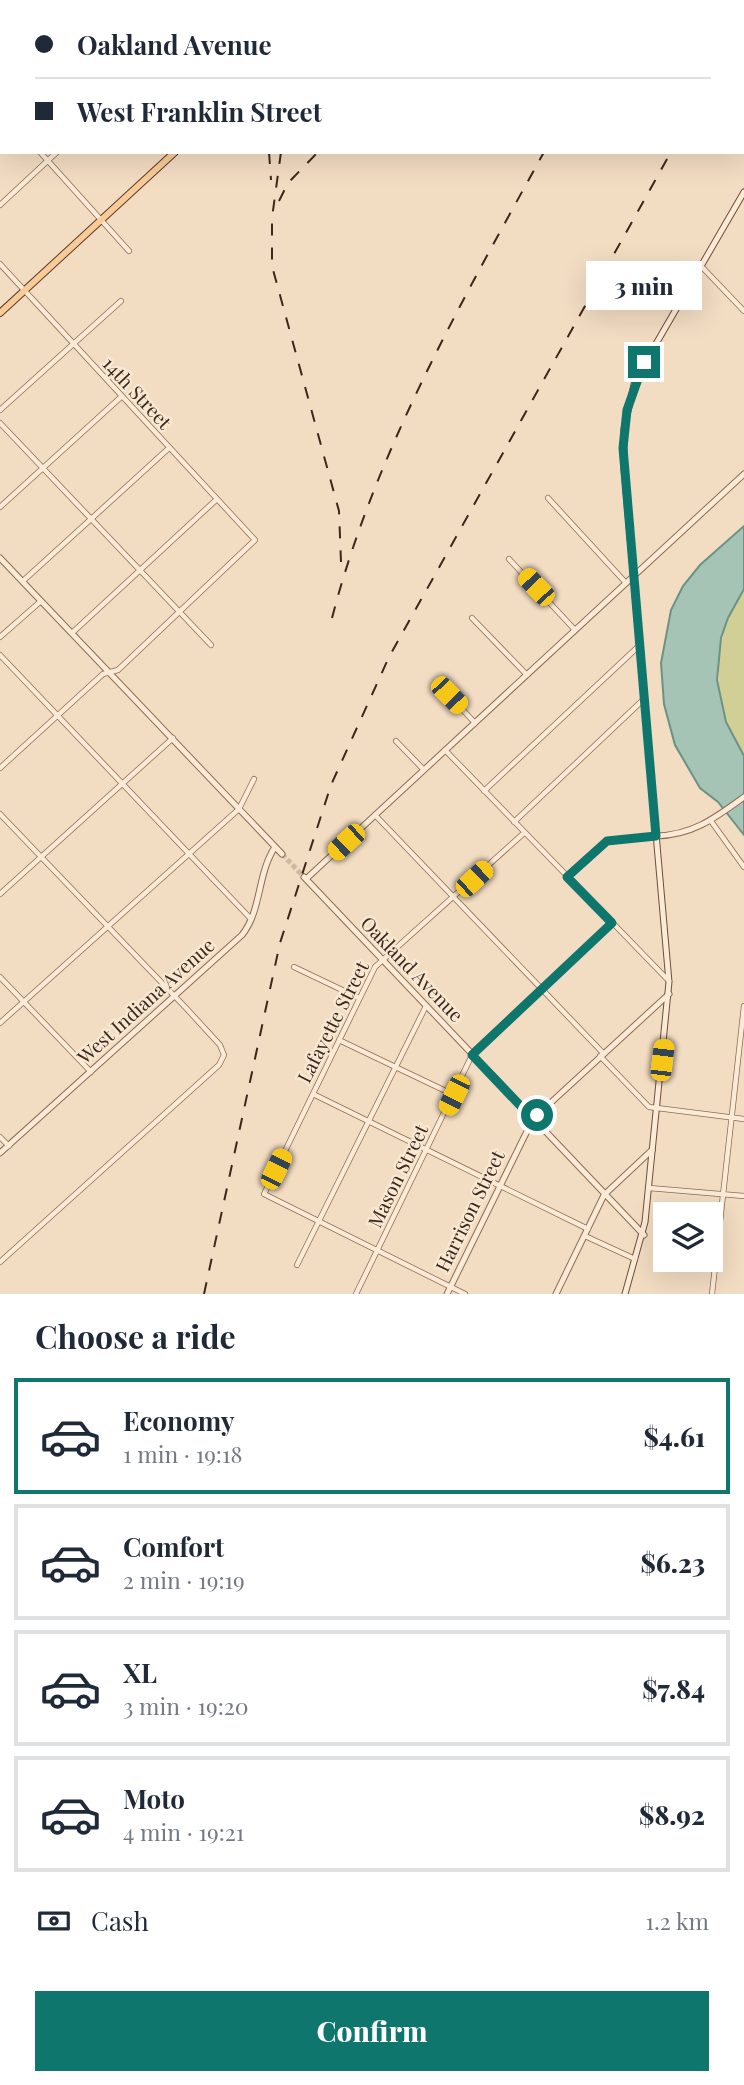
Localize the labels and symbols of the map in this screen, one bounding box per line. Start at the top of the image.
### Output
callout: 3 min [586,260,702,310]
route end [628,346,660,378]
street label: 14th Street [98,351,178,434]
car [514,564,559,610]
car [427,673,472,717]
car [324,820,369,864]
car [452,857,497,901]
street label: Oakland Avenue [356,910,470,1027]
street label: West Indiana Avenue [70,932,220,1070]
street label: Lafayette Street [290,956,374,1087]
car [650,1038,675,1082]
car [436,1072,473,1118]
route start [521,1099,553,1131]
street label: Mason Street [361,1119,433,1232]
street label: Harrison Street [428,1145,510,1276]
car [258,1146,295,1192]

